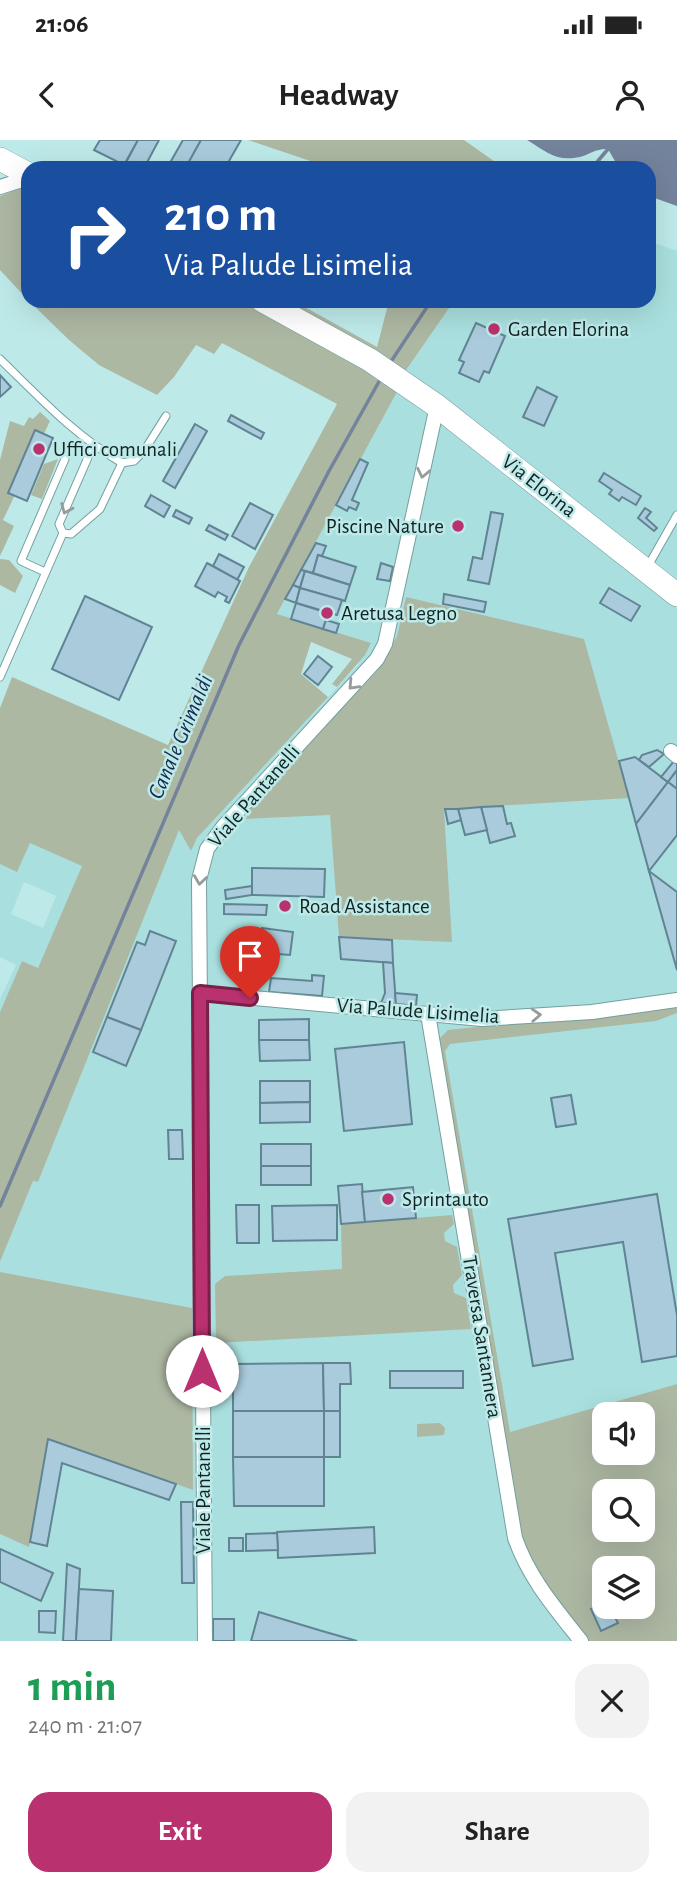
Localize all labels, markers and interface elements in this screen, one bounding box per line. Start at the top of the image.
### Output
text: 21:06 [35,11,89,37]
icon: back [28,76,66,114]
icon: person [611,76,649,114]
text: Headway [278,79,399,111]
icon: right [49,189,140,280]
text: 210 m [164,191,277,240]
text: Via Palude Lisimelia [164,249,413,281]
place label: Garden Elorina [508,319,630,340]
marker: Garden Elorina [486,321,502,337]
place label: Uffici comunali [53,439,177,460]
marker: Uffici comunali [31,441,47,457]
street label: Via Elorina [498,451,580,522]
one-way arrow [417,467,432,479]
one-way arrow [60,502,74,514]
place label: Piscine Nature [326,516,444,537]
marker: Piscine Nature [450,518,466,534]
place label: Aretusa Legno [341,603,457,624]
marker: Aretusa Legno [319,605,335,621]
water label: Canale Grimaldi [145,672,217,802]
one-way arrow [349,677,361,690]
street label: Viale Pantanelli [204,741,304,851]
one-way arrow [192,874,207,886]
place label: Road Assistance [299,896,430,917]
marker: Road Assistance [277,898,293,914]
pin [220,926,280,998]
icon: arrive [231,937,269,975]
street label: Via Palude Lisimelia [336,995,500,1027]
one-way arrow [531,1008,542,1023]
place label: Sprintauto [402,1189,489,1210]
marker: Sprintauto [380,1191,396,1207]
street label: Traversa Santannera [459,1254,505,1420]
position arrow [165,1334,239,1408]
map controls [592,1402,655,1619]
button: sound [592,1402,655,1465]
street label: Viale Pantanelli [193,1426,214,1554]
button: search [592,1479,655,1542]
button: layers [592,1556,655,1619]
button: close [575,1664,649,1738]
text: 1 min [28,1666,117,1708]
text: 240 m · 21:07 [28,1715,142,1738]
button: Exit [28,1792,332,1872]
button: Share [346,1792,649,1872]

